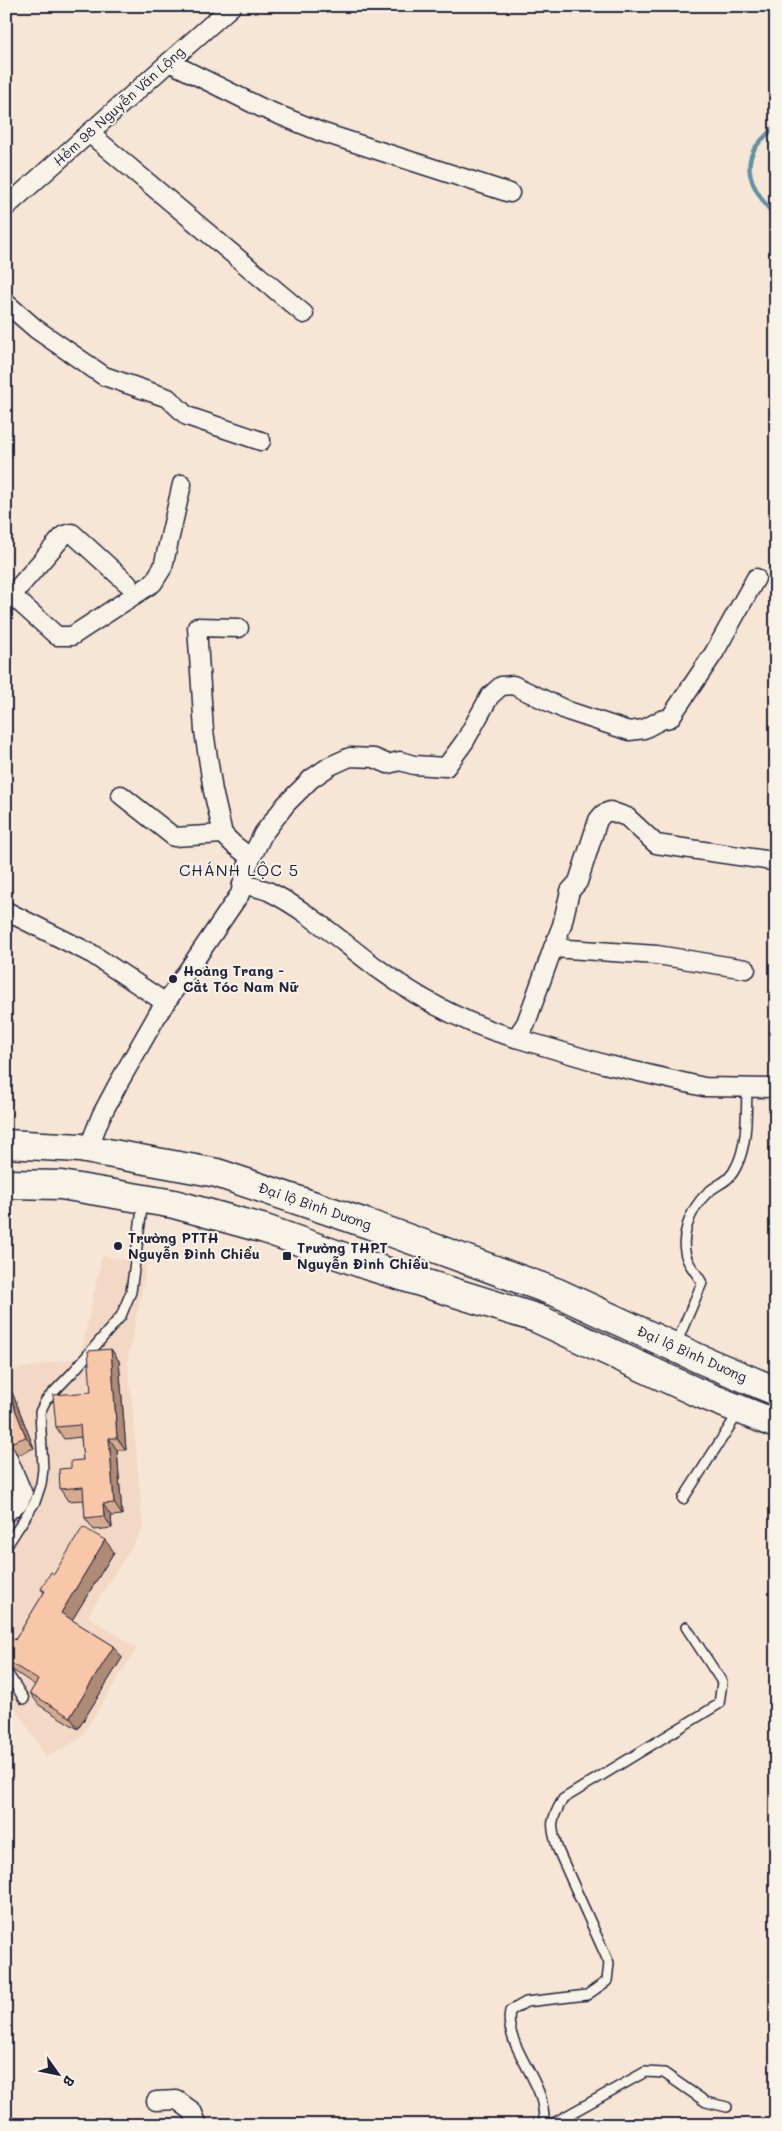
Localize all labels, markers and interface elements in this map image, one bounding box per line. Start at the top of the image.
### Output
street label: Hẻm 98 Nguyễn Văn Lộng [49,42,188,170]
district label: CHÁNH LỘC 5 [179,859,299,880]
place label: Hoàng Trang - Cắt Tóc Nam Nữ [183,961,298,996]
marker: Hoàng Trang - Cắt Tóc Nam Nữ [167,973,179,985]
street label: Đại lộ Bình Dương [256,1177,374,1234]
place label: Trường PTTH Nguyễn Đình Chiểu [128,1228,260,1263]
place label: Trường THPT Nguyễn Đình Chiểu [297,1238,429,1273]
marker: Trường PTTH Nguyễn Đình Chiểu [112,1240,124,1252]
marker: Trường THPT Nguyễn Đình Chiểu [281,1250,293,1262]
street label: Đại lộ Bình Dương [634,1321,750,1386]
north arrow [32,2048,82,2098]
text: B [59,2072,80,2090]

